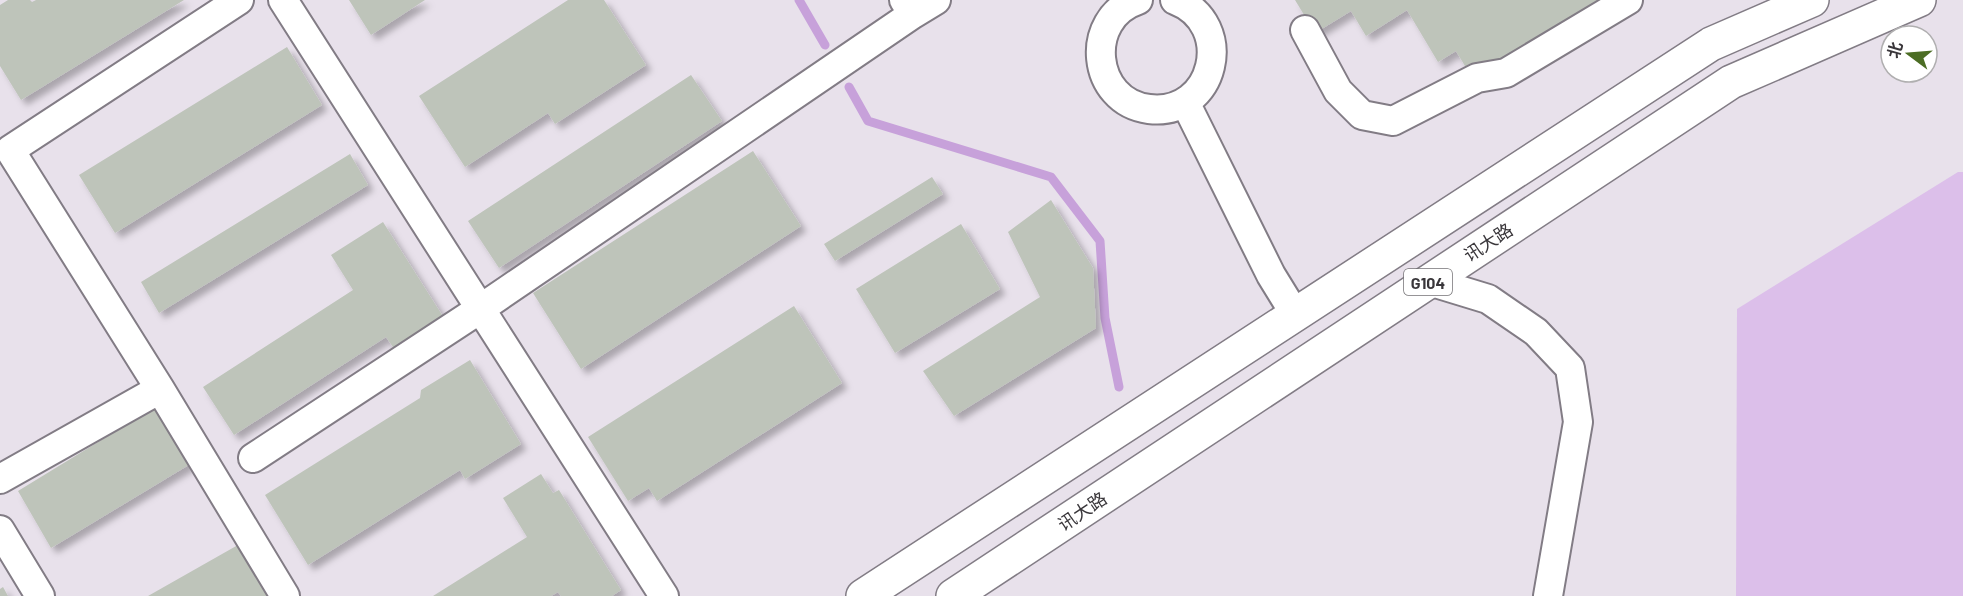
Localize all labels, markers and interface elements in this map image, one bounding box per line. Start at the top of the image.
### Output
north arrow [1879,24,1939,84]
text: 北 [1883,39,1905,60]
street label: 讯大路 [1459,218,1517,266]
road number: G104 [1404,269,1452,295]
street label: 讯大路 [1053,487,1111,535]

